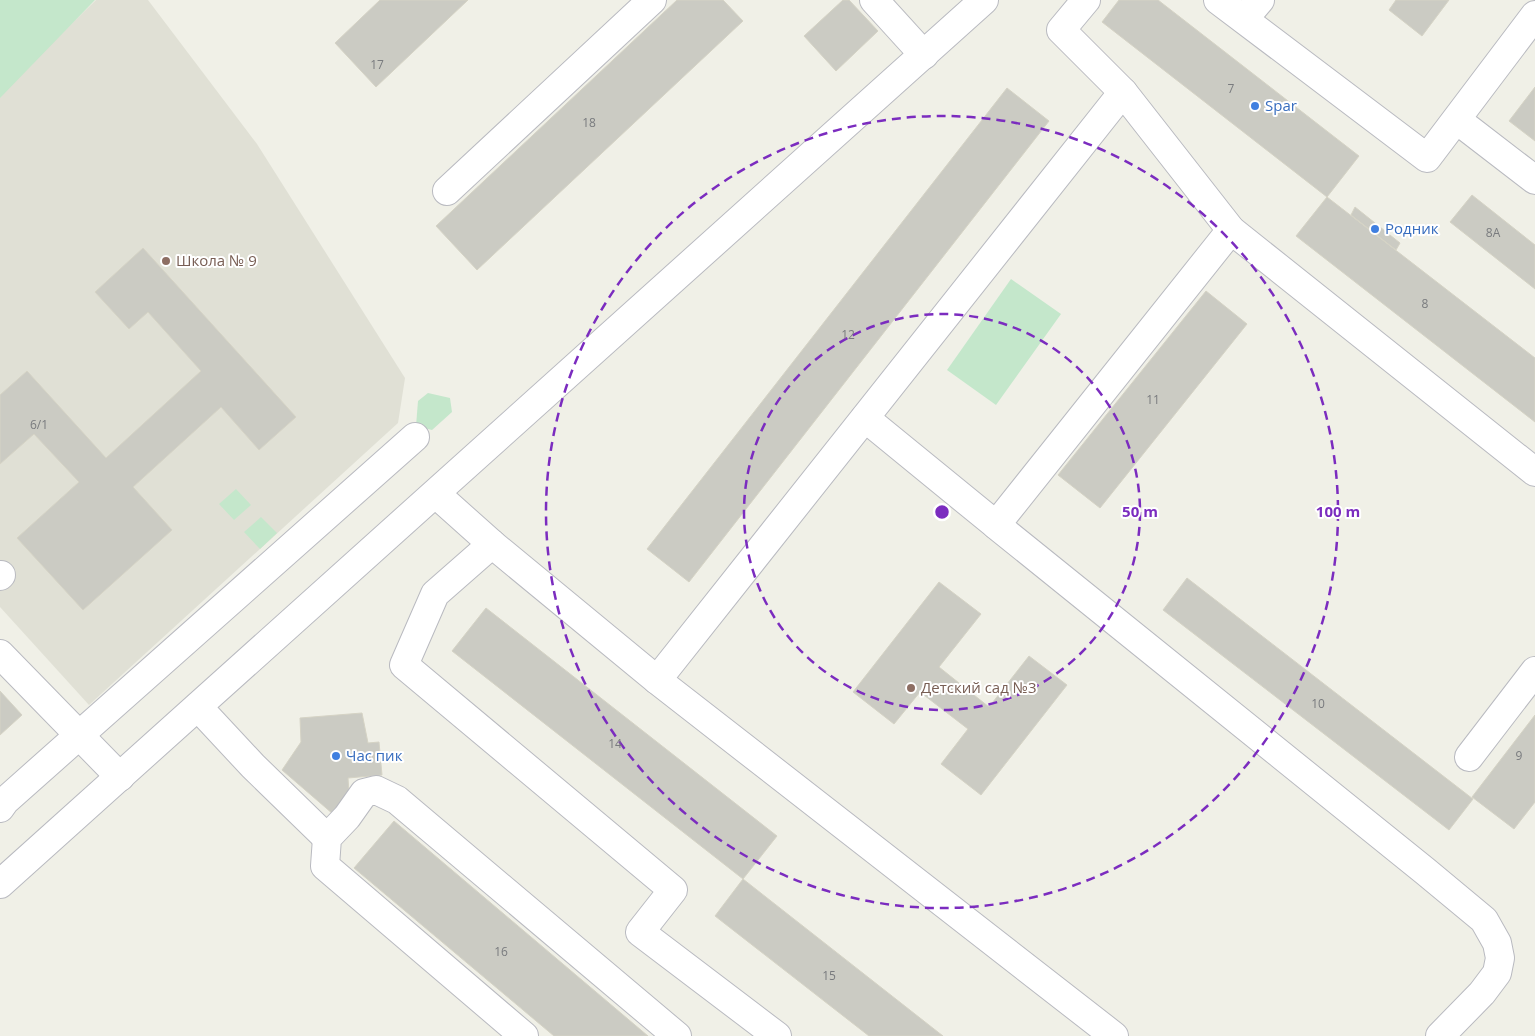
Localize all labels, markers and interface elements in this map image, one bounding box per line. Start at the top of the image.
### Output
house number: 17 [370,56,384,73]
house number: 7 [1228,80,1235,97]
place label: Spar [1265,95,1297,115]
marker: Spar [1249,100,1261,112]
house number: 18 [582,114,596,131]
place label: Родник [1385,218,1439,238]
marker: Родник [1369,223,1381,235]
house number: 8А [1486,224,1501,241]
place label: Школа № 9 [176,250,257,270]
marker: Школа № 9 [160,255,172,267]
house number: 8 [1422,295,1429,312]
house number: 12 [841,326,855,343]
house number: 11 [1146,391,1160,408]
house number: 6/1 [30,416,48,433]
text: 50 m [1122,501,1158,521]
text: 100 m [1316,501,1360,521]
centre of rings [933,503,951,521]
place label: Детский сад №3 [921,677,1037,697]
marker: Детский сад №3 [905,682,917,694]
house number: 10 [1311,695,1325,712]
house number: 14 [608,735,622,752]
place label: Час пик [346,745,403,765]
house number: 9 [1516,747,1523,764]
marker: Час пик [330,750,342,762]
house number: 16 [494,943,508,960]
house number: 15 [822,967,836,984]

